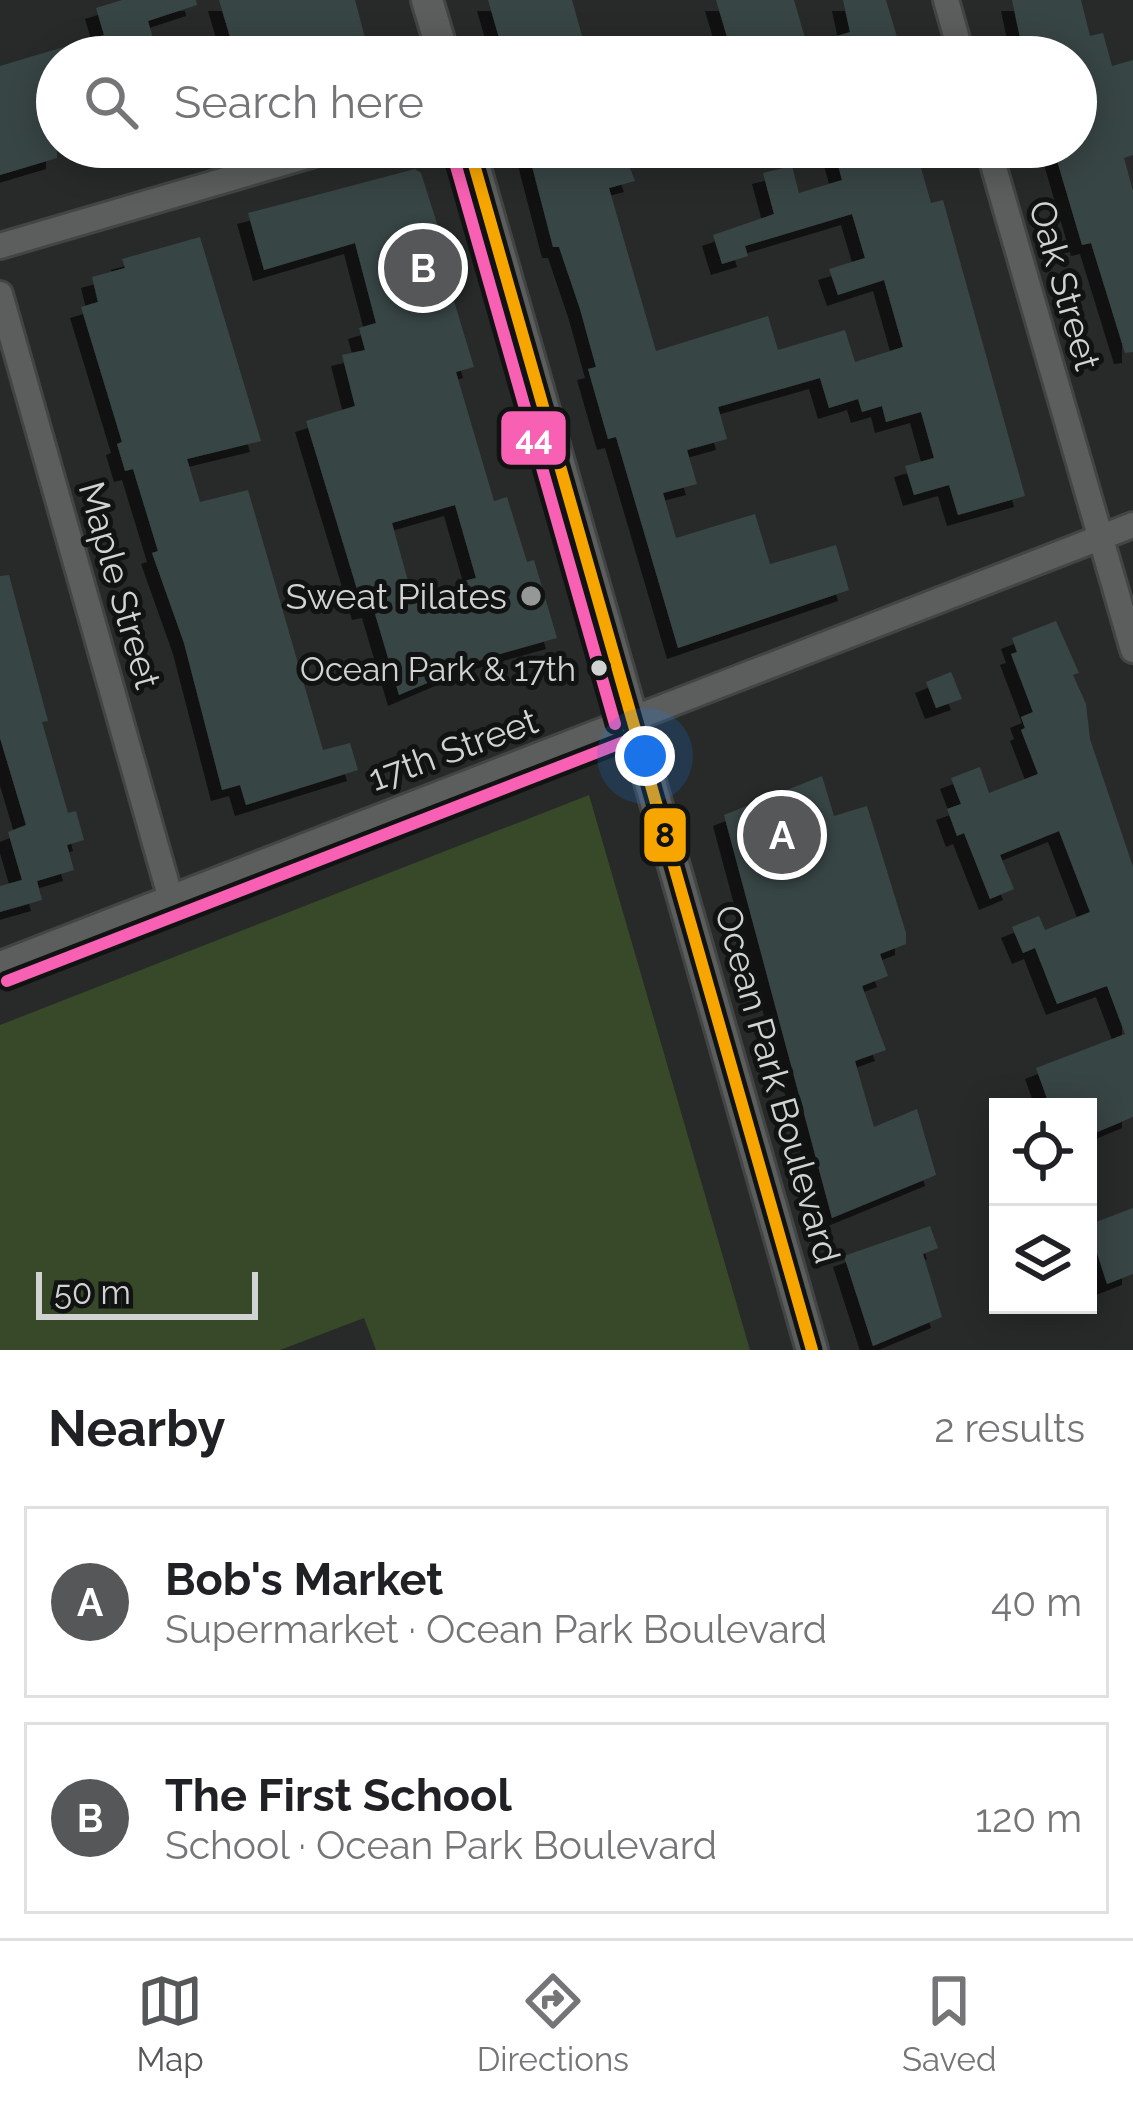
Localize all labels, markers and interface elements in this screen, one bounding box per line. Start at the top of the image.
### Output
search box [36,36,1097,168]
icon: search [78,69,144,135]
text: Search here [174,76,424,129]
street label: Oak Street [1021,195,1109,375]
pin: B [384,223,462,313]
line badge: 44 [499,409,568,467]
text: 44 [515,419,553,458]
street label: Maple Street [70,477,170,693]
place label: Sweat Pilates [286,575,507,617]
marker: Sweat Pilates [518,583,544,609]
place label: Ocean Park & 17th [300,650,576,689]
marker: Ocean Park & 17th [588,657,610,679]
street label: 17th Street [363,699,543,799]
your location [615,726,675,786]
pin: A [743,790,821,880]
line badge: 8 [642,806,688,864]
text: 8 [655,816,675,855]
street label: Ocean Park Boulevard [707,900,849,1268]
map controls [989,1098,1097,1314]
button: locate [989,1098,1097,1206]
button: layers [989,1206,1097,1314]
scale bar [36,1266,258,1319]
text: 50 m [54,1273,131,1312]
text: Nearby [48,1398,225,1458]
text: 2 results [934,1405,1085,1451]
text: Bob's Market [165,1553,443,1606]
text: A [77,1579,103,1625]
text: 40 m [991,1579,1082,1625]
text: Supermarket · Ocean Park Boulevard [165,1606,827,1652]
text: The First School [165,1769,512,1822]
text: B [77,1795,103,1841]
text: 120 m [975,1795,1082,1841]
text: School · Ocean Park Boulevard [165,1822,717,1868]
tab: Map [137,1968,204,2079]
tab: Directions [477,1968,629,2079]
tab: Saved [902,1968,996,2079]

